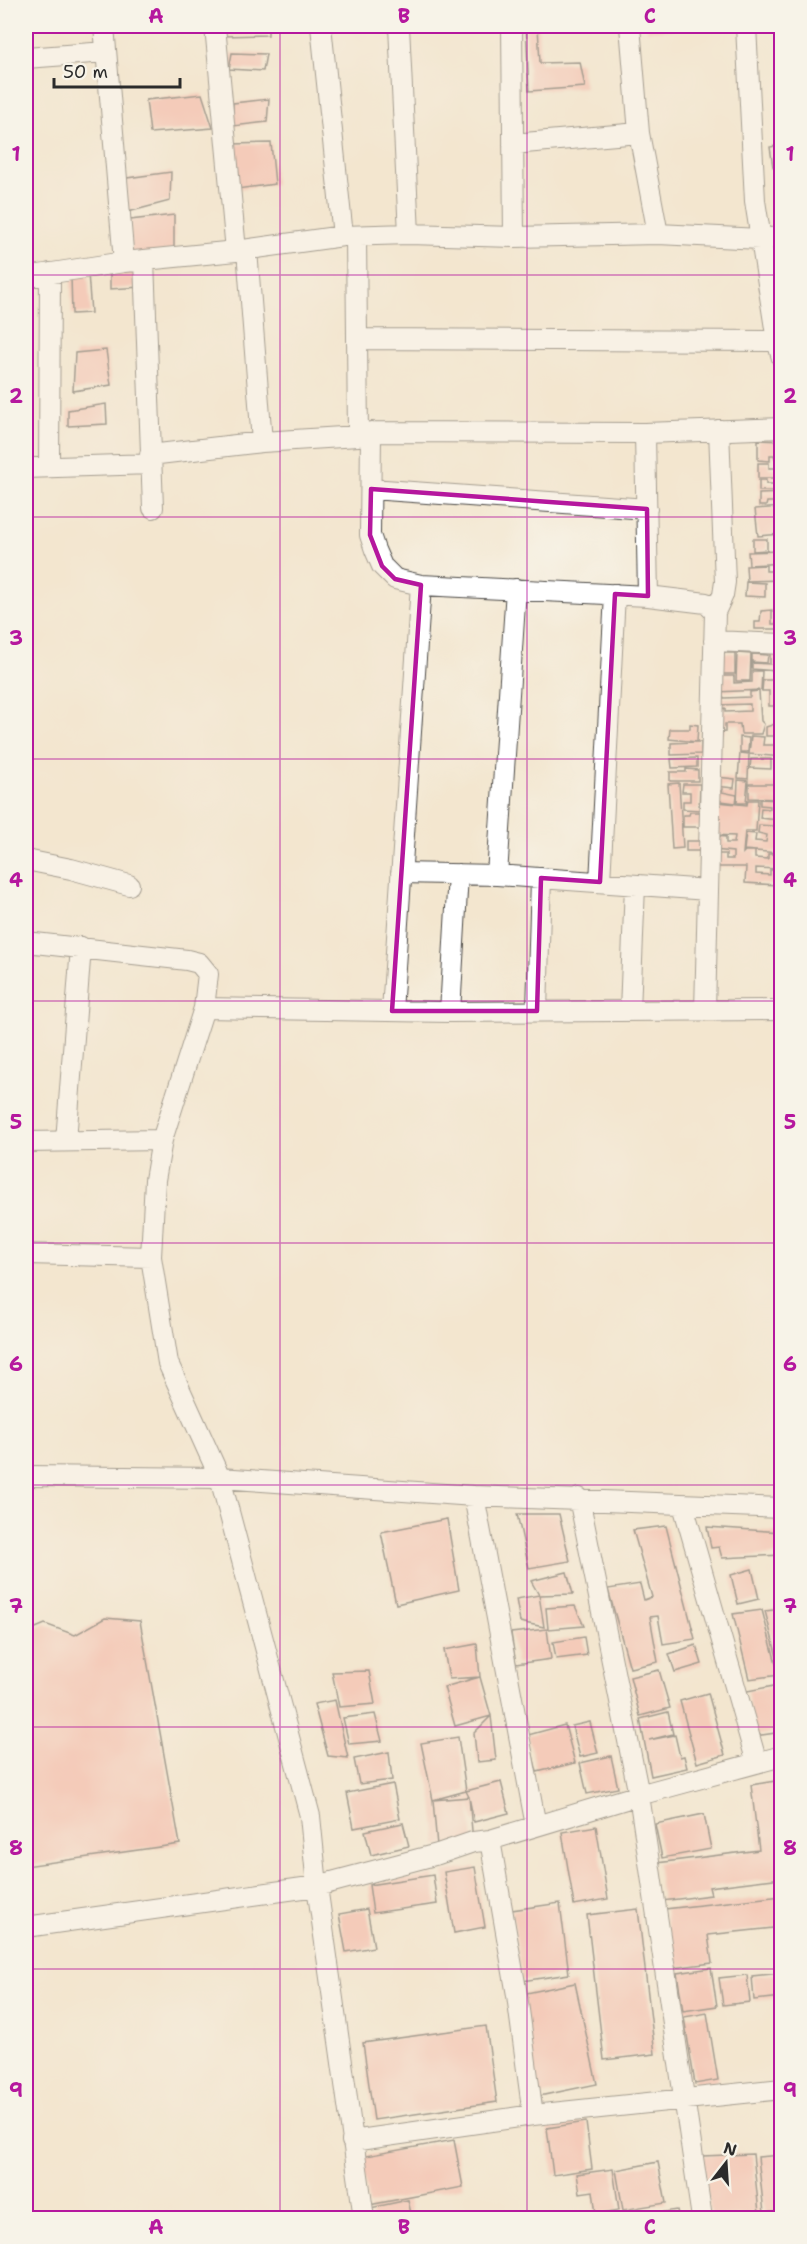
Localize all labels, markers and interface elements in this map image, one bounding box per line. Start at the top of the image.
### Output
text: A [148,3,164,29]
text: B [398,3,410,29]
text: C [644,3,656,29]
scale bar [54,51,180,89]
text: 50 m [63,60,108,84]
text: 1 [11,141,21,167]
text: 1 [785,141,795,167]
text: 2 [9,383,23,409]
text: 2 [783,383,797,409]
text: 3 [9,625,23,651]
text: 3 [783,625,797,651]
text: 4 [9,867,23,893]
text: 4 [783,867,797,893]
text: 5 [10,1109,22,1135]
text: 5 [784,1109,796,1135]
text: 6 [9,1351,23,1377]
text: 6 [783,1351,797,1377]
text: 7 [9,1593,23,1619]
text: 7 [783,1593,797,1619]
text: 8 [9,1835,23,1861]
text: 8 [783,1835,797,1861]
text: 9 [9,2077,23,2103]
text: 9 [783,2077,797,2103]
north arrow [696,2133,756,2193]
text: N [721,2137,739,2161]
text: A [148,2214,164,2240]
text: B [398,2214,410,2240]
text: C [644,2214,656,2240]

